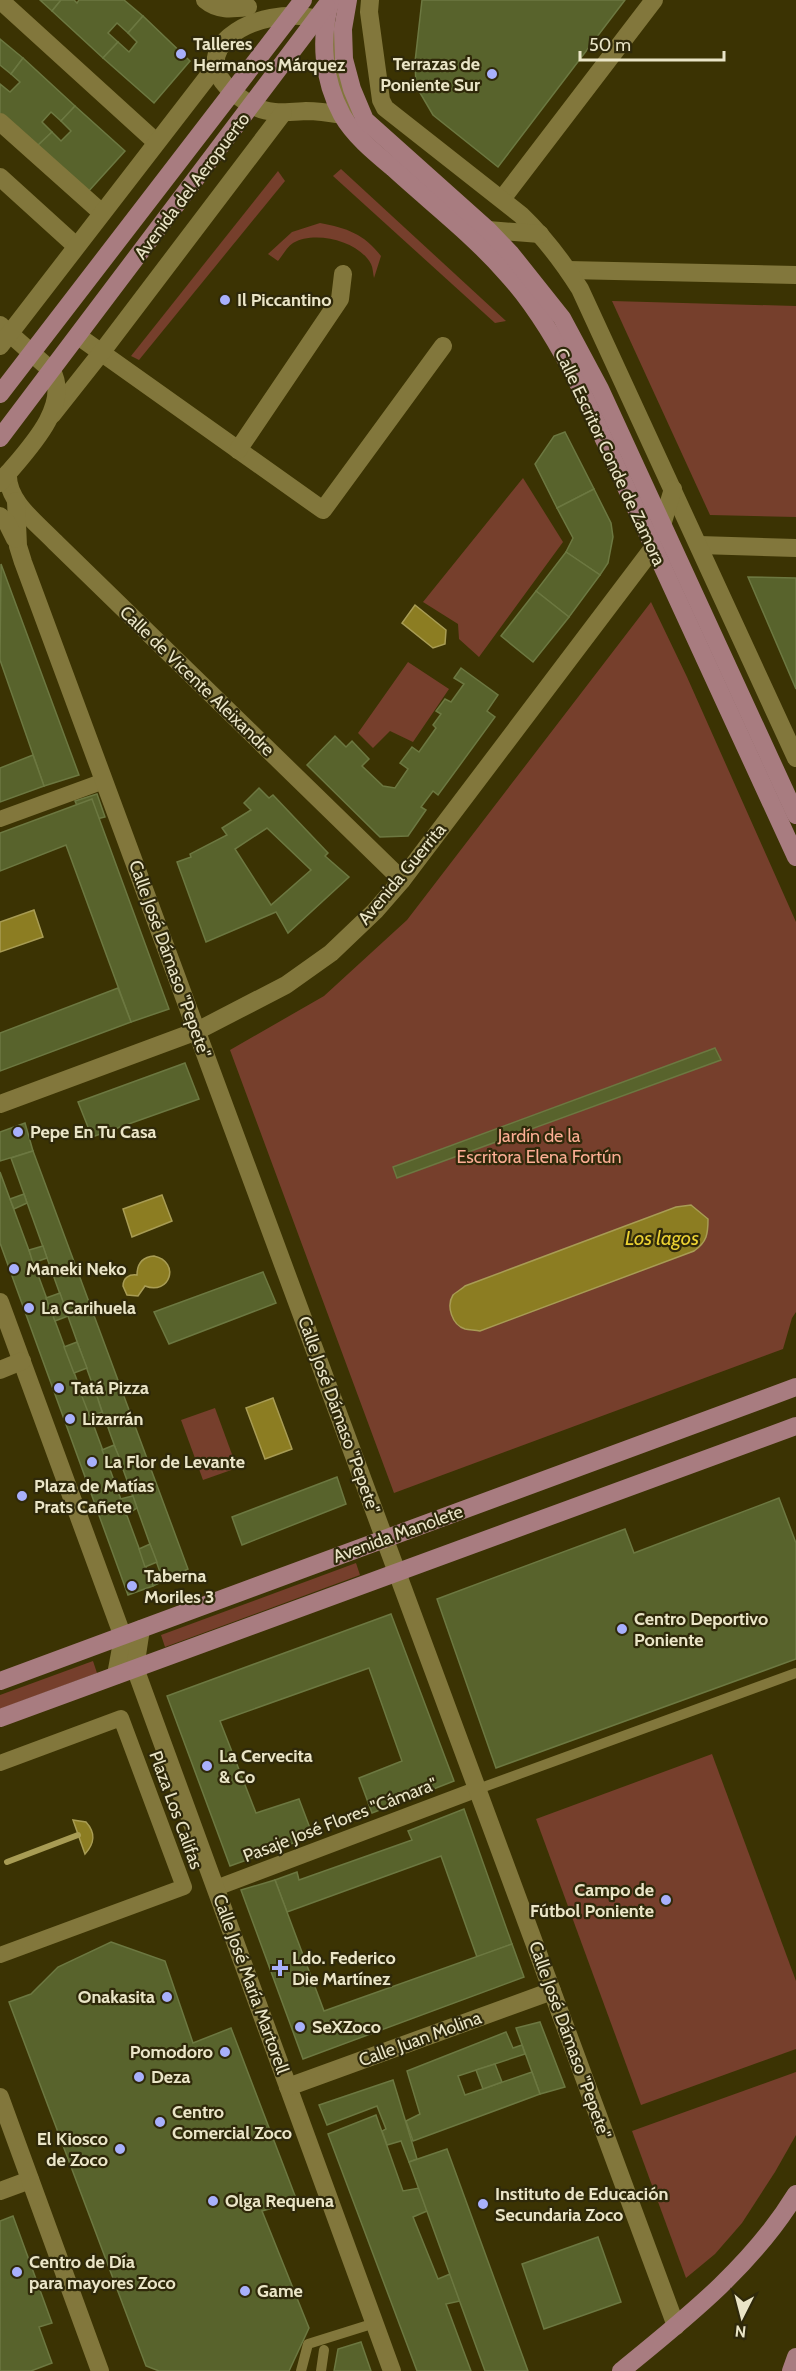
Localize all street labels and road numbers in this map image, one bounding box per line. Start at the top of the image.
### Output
street label: Avenida del Aeropuerto [130,108,254,264]
street label: Calle Escritor Conde de Zamora [550,345,670,570]
street label: Calle de Vicente Aleixandre [115,601,279,761]
street label: Avenida Guerrita [353,819,451,929]
street label: Calle José Dámaso "Pepete" [124,857,216,1061]
street label: Calle José Dámaso "Pepete" [293,1313,385,1517]
street label: Avenida Manolete [330,1500,466,1568]
street label: Plaza Los Califas [144,1748,208,1872]
street label: Pasaje José Flores "Cámara" [240,1773,440,1867]
street label: Calle José María Martorell [208,1891,294,2078]
street label: Calle José Dámaso "Pepete" [524,1938,616,2142]
street label: Calle Juan Molina [356,2006,485,2071]

